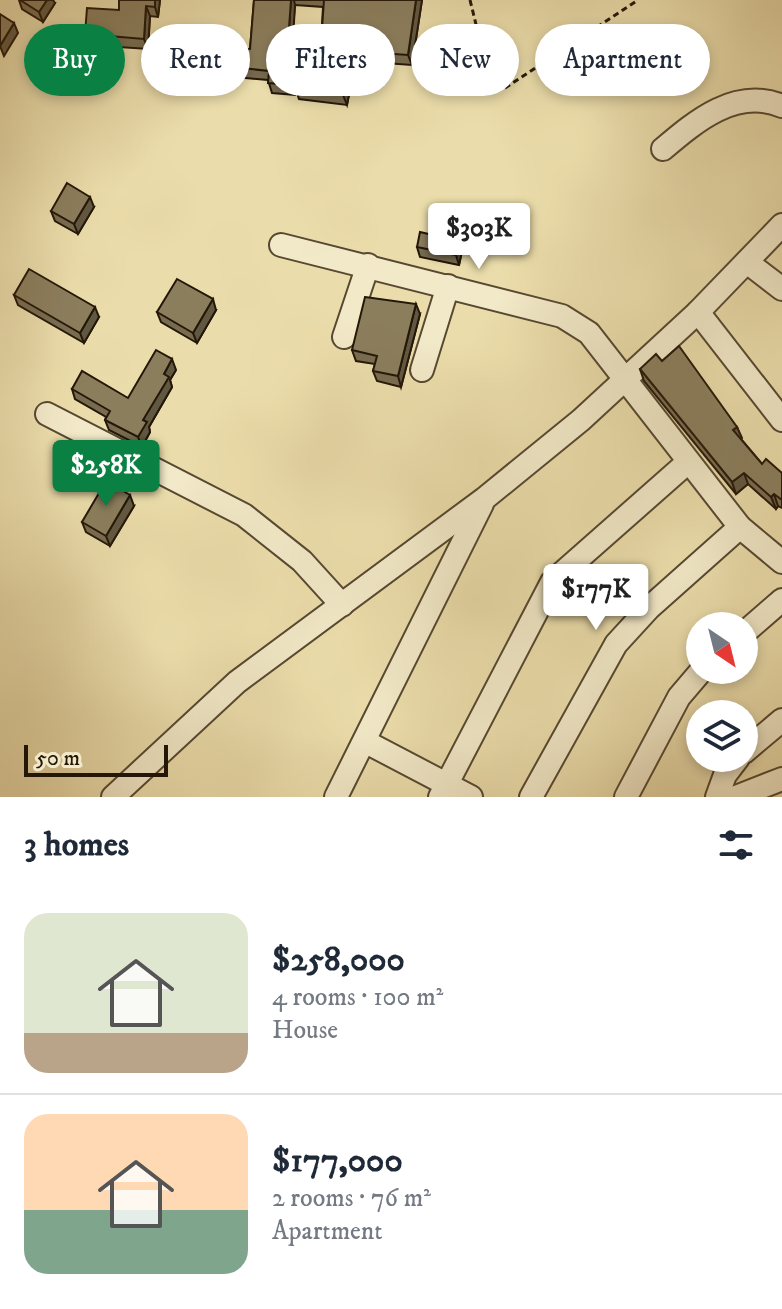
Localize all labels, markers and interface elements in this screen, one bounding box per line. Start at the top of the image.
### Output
chip: Buy [24,24,125,96]
chip: Rent [141,24,250,96]
chip: Filters [266,24,395,96]
chip: New [411,24,519,96]
chip: Apartment [535,24,710,96]
pin: $303K [423,203,535,271]
text: $303K [446,212,512,245]
pin: $258K [50,440,162,508]
text: $258K [71,449,141,482]
pin: $177K [540,564,652,632]
text: $177K [561,573,631,606]
north arrow [686,612,758,684]
map controls [686,612,758,772]
button: layers [686,700,758,772]
scale bar [24,741,168,777]
text: 50 m [36,745,80,772]
icon: filters [714,823,758,867]
text: 3 homes [24,824,129,866]
text: $258,000 [272,939,405,981]
icon: home [88,945,184,1041]
text: 4 rooms · 100 m² [272,981,443,1014]
text: House [272,1014,338,1047]
text: $177,000 [272,1140,403,1182]
icon: home [88,1146,184,1242]
text: 2 rooms · 76 m² [272,1182,431,1215]
text: Apartment [272,1215,383,1248]

